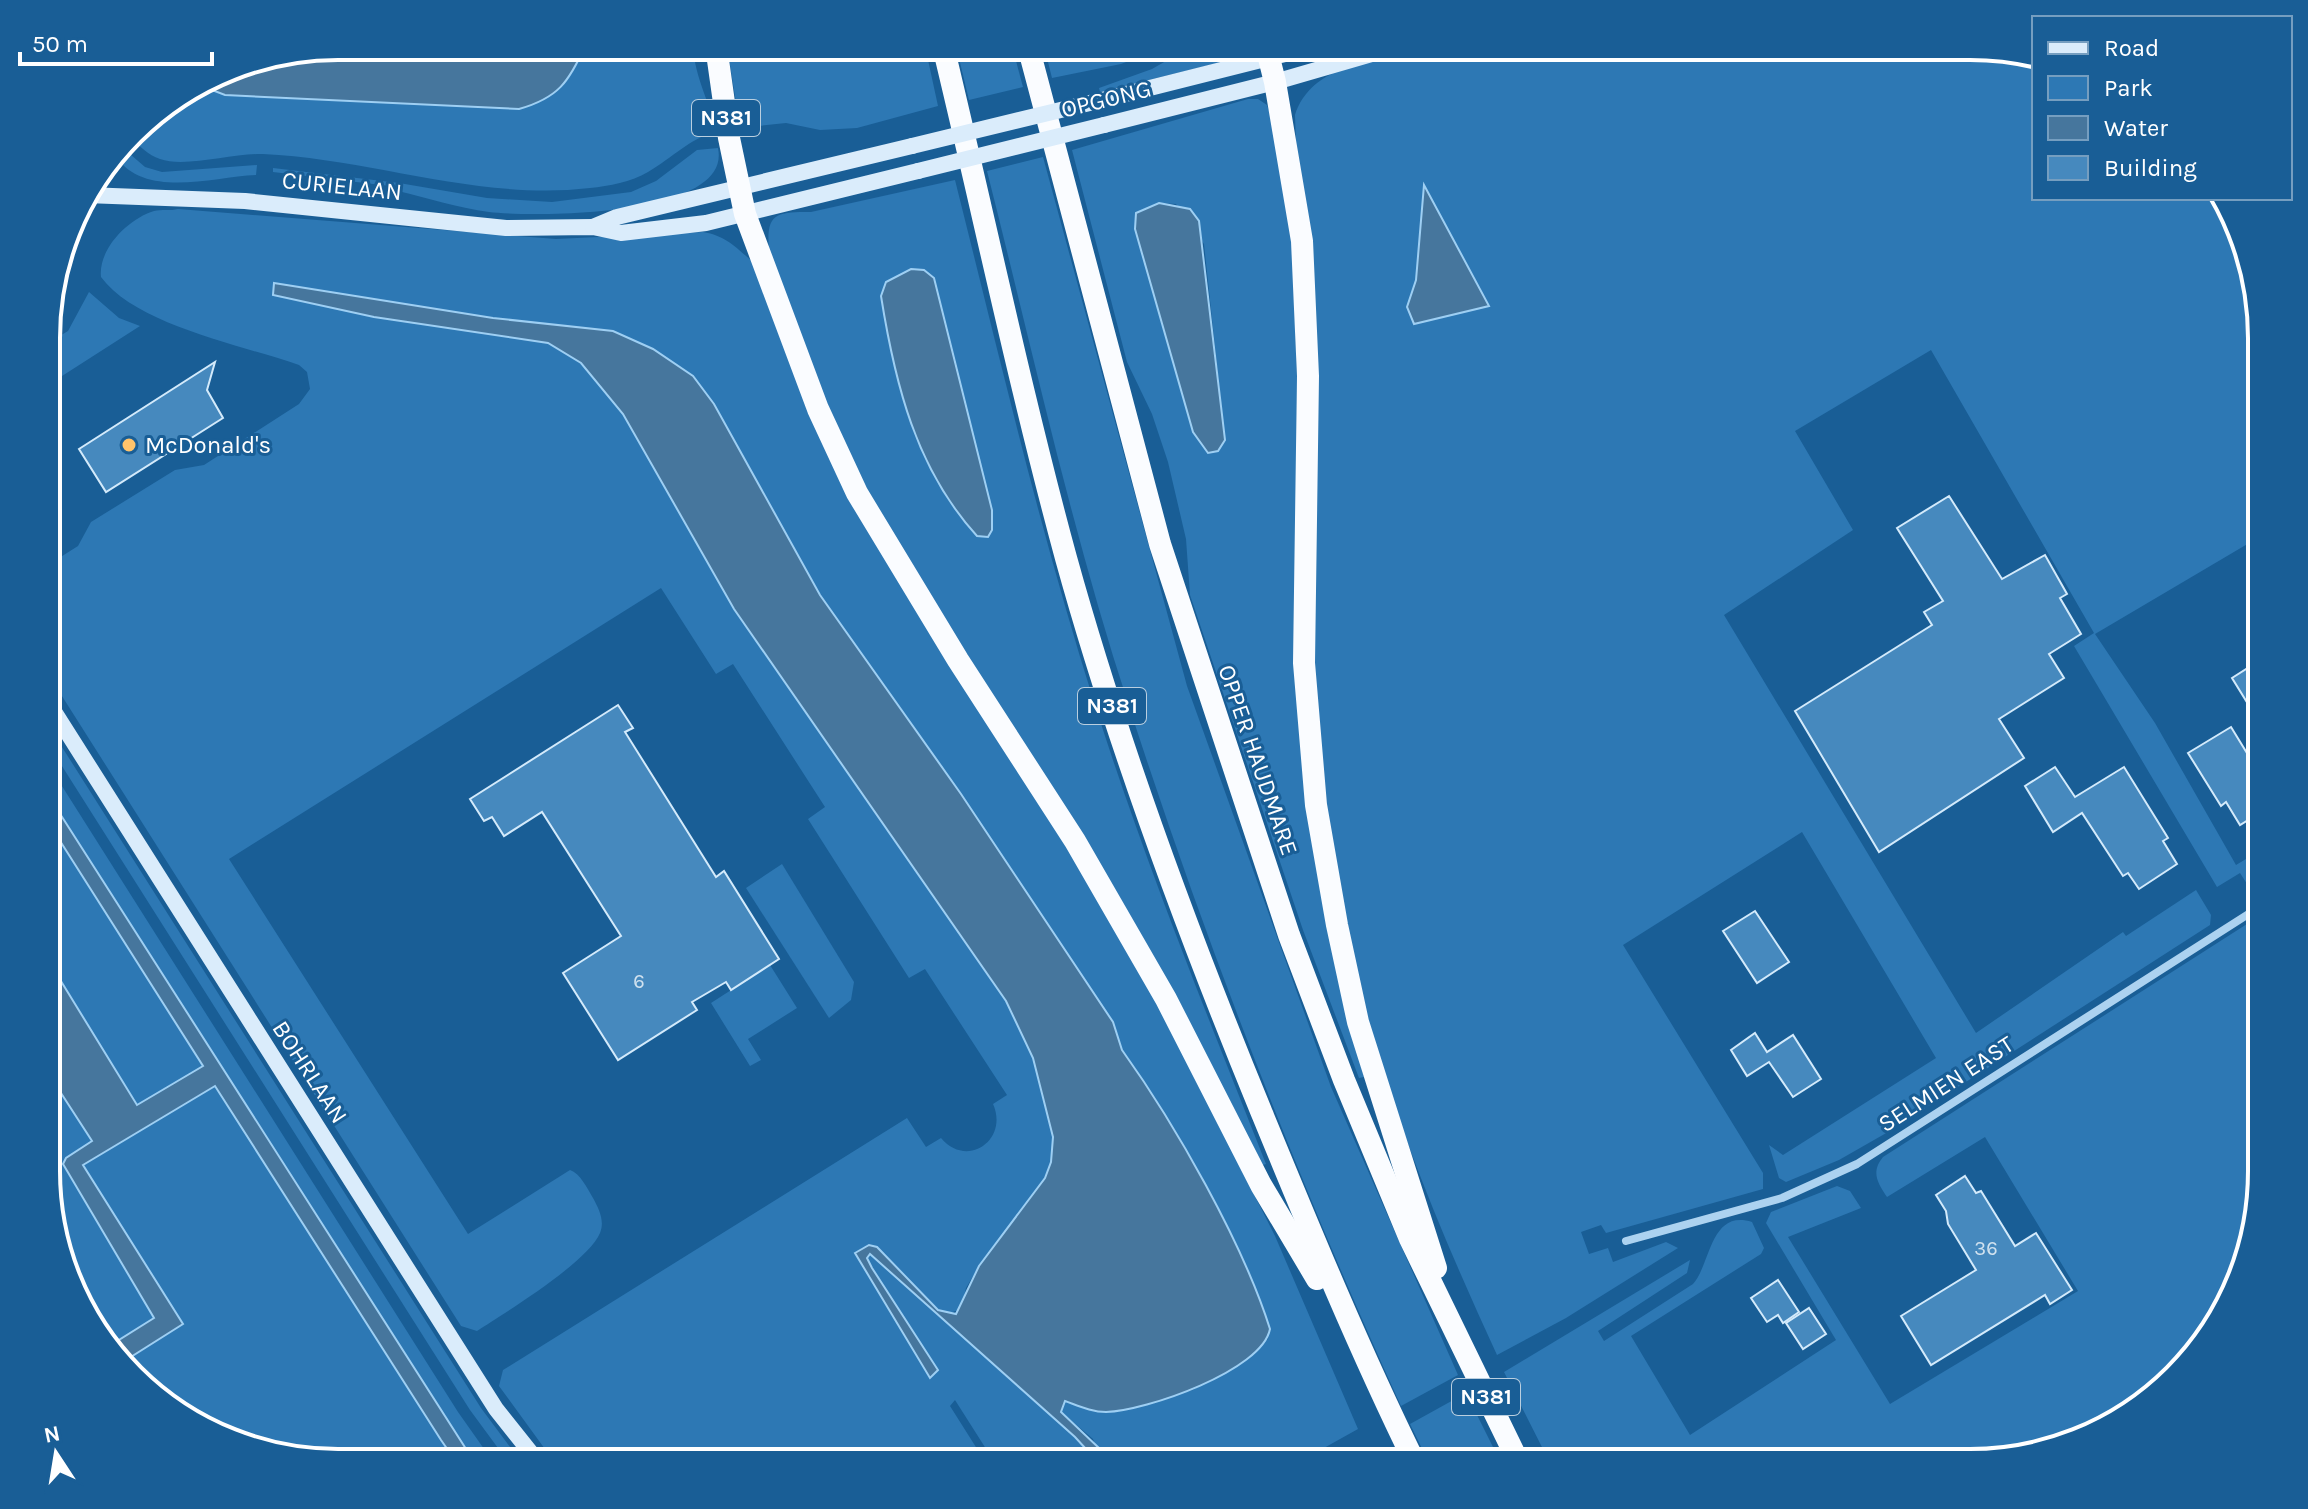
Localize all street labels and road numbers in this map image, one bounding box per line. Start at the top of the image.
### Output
street label: OPGONG [1058,74,1154,124]
road number: N381 [692,100,760,136]
street label: CURIELAAN [281,166,403,206]
street label: OPPER HAUDMARE [1212,661,1304,859]
road number: N381 [1078,688,1146,724]
street label: BOHRLAAN [267,1016,353,1128]
street label: SELMIEN EAST [1873,1030,2019,1138]
road number: N381 [1452,1379,1520,1415]

